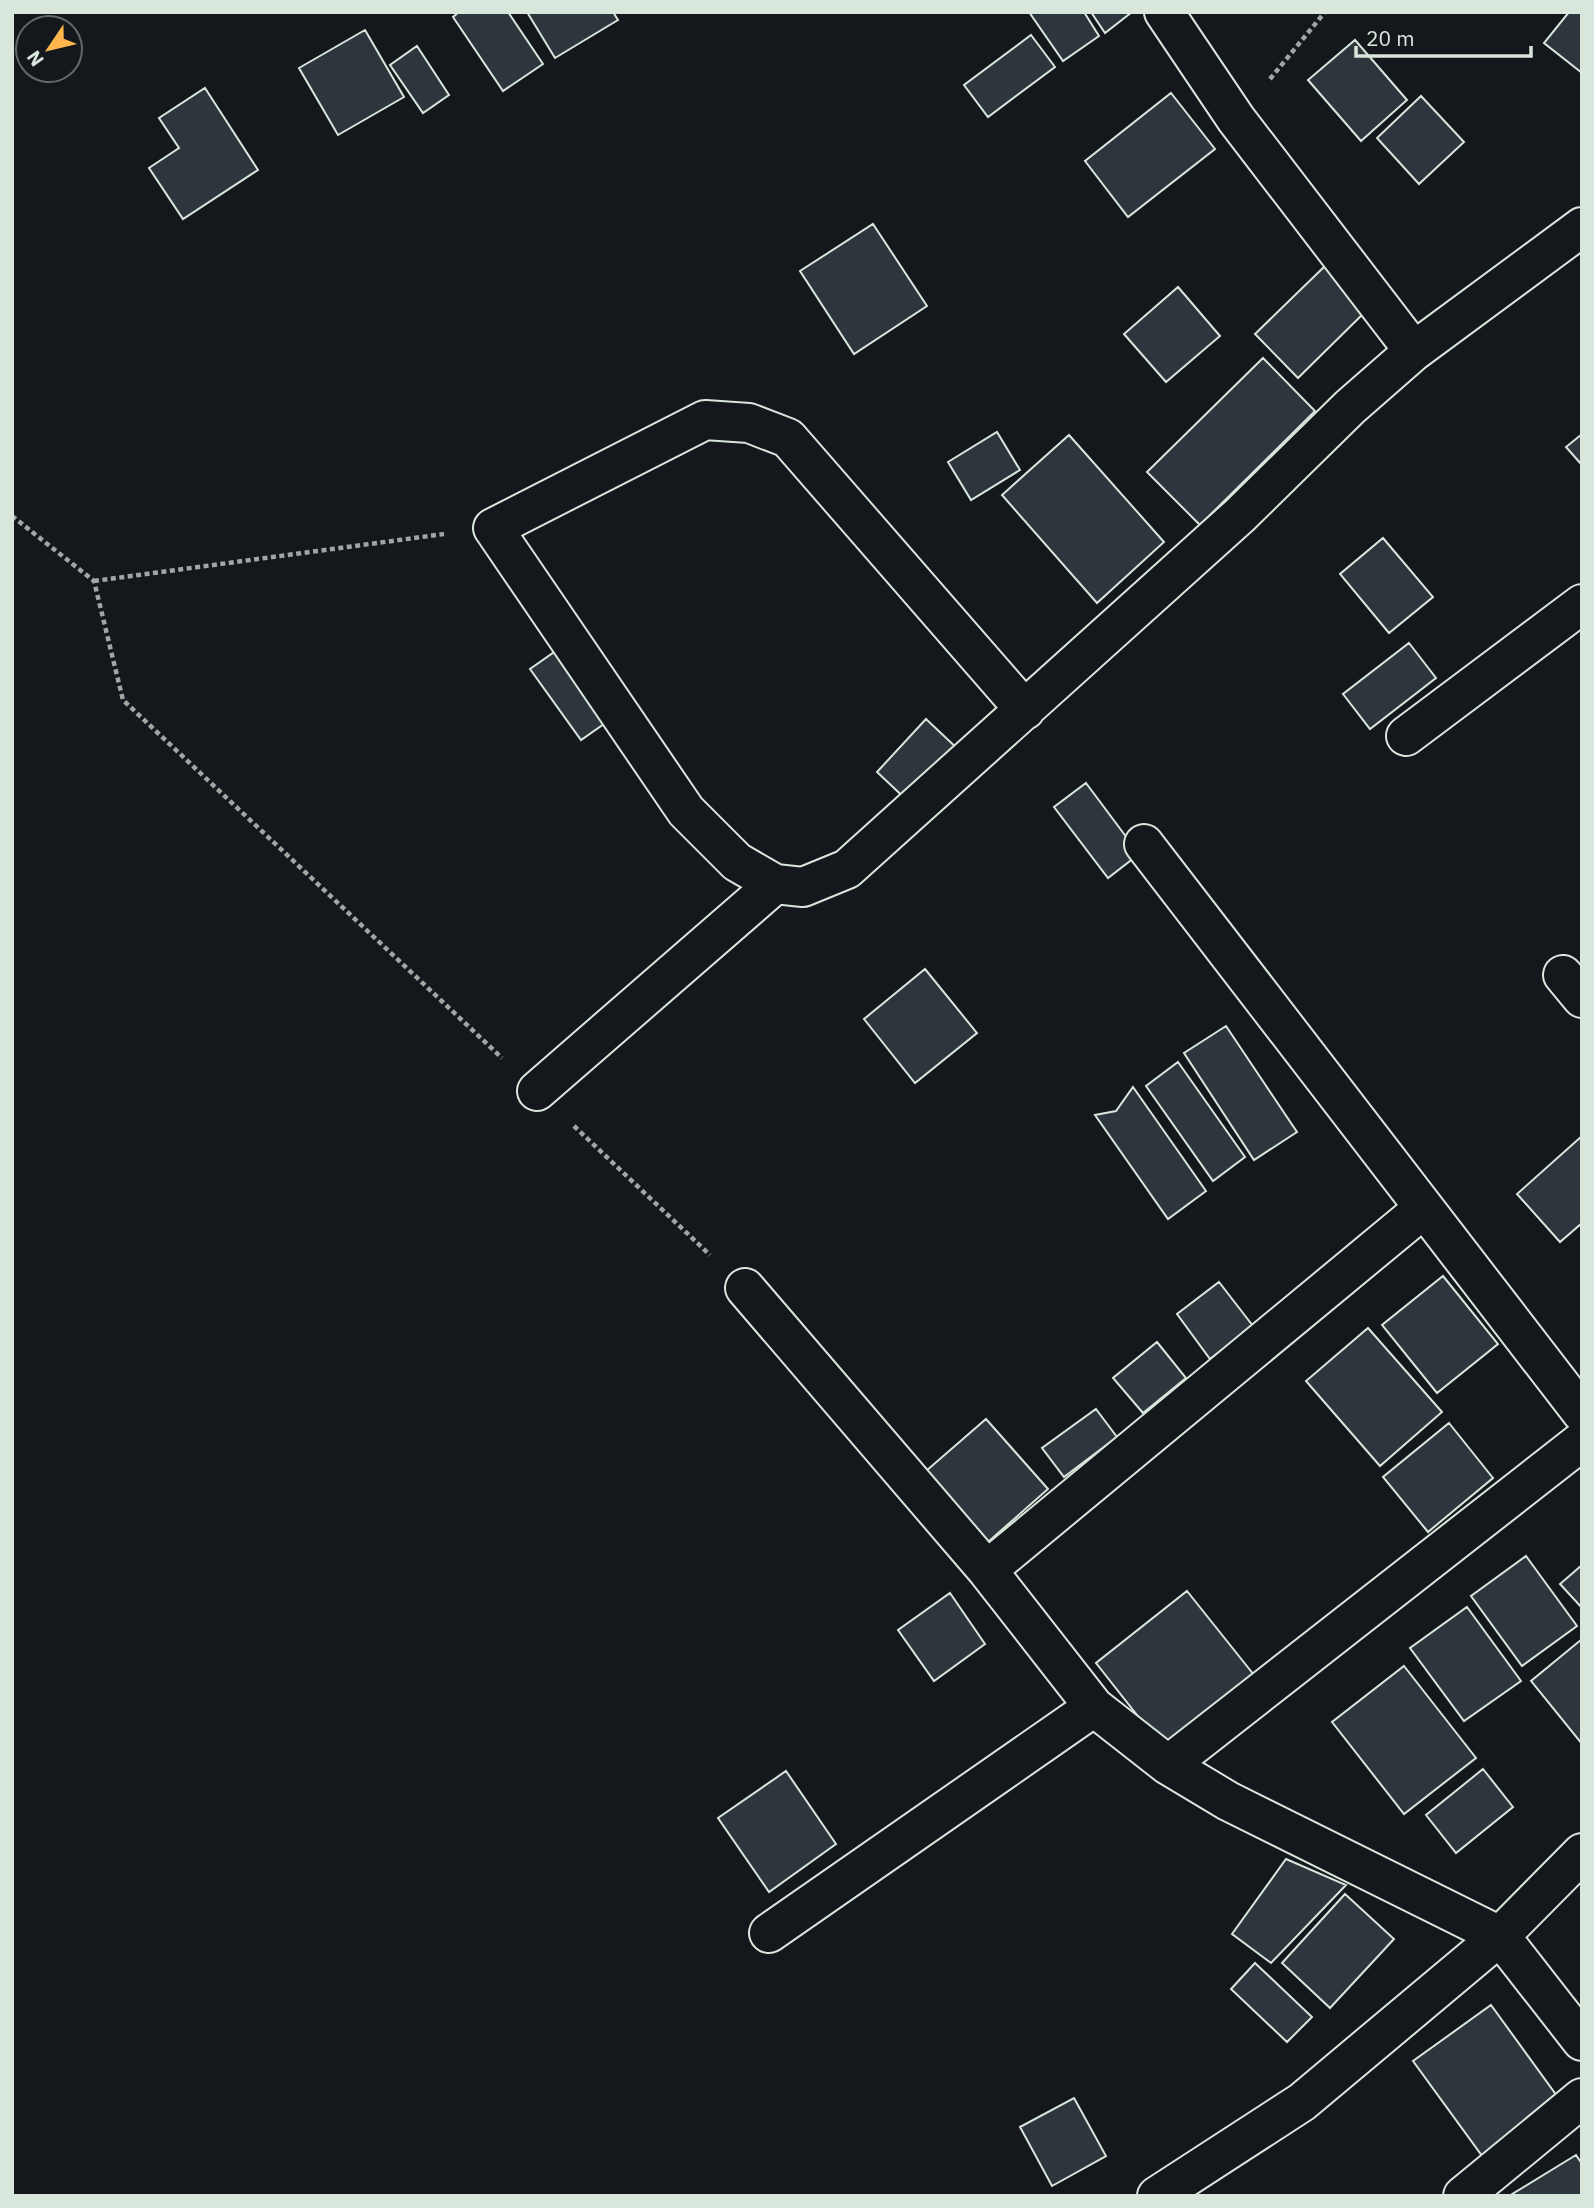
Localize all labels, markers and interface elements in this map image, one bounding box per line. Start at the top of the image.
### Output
north arrow [14,14,84,84]
scale bar [1356,14,1531,58]
text: 20 m [1366,24,1415,52]
text: N [21,46,49,71]

